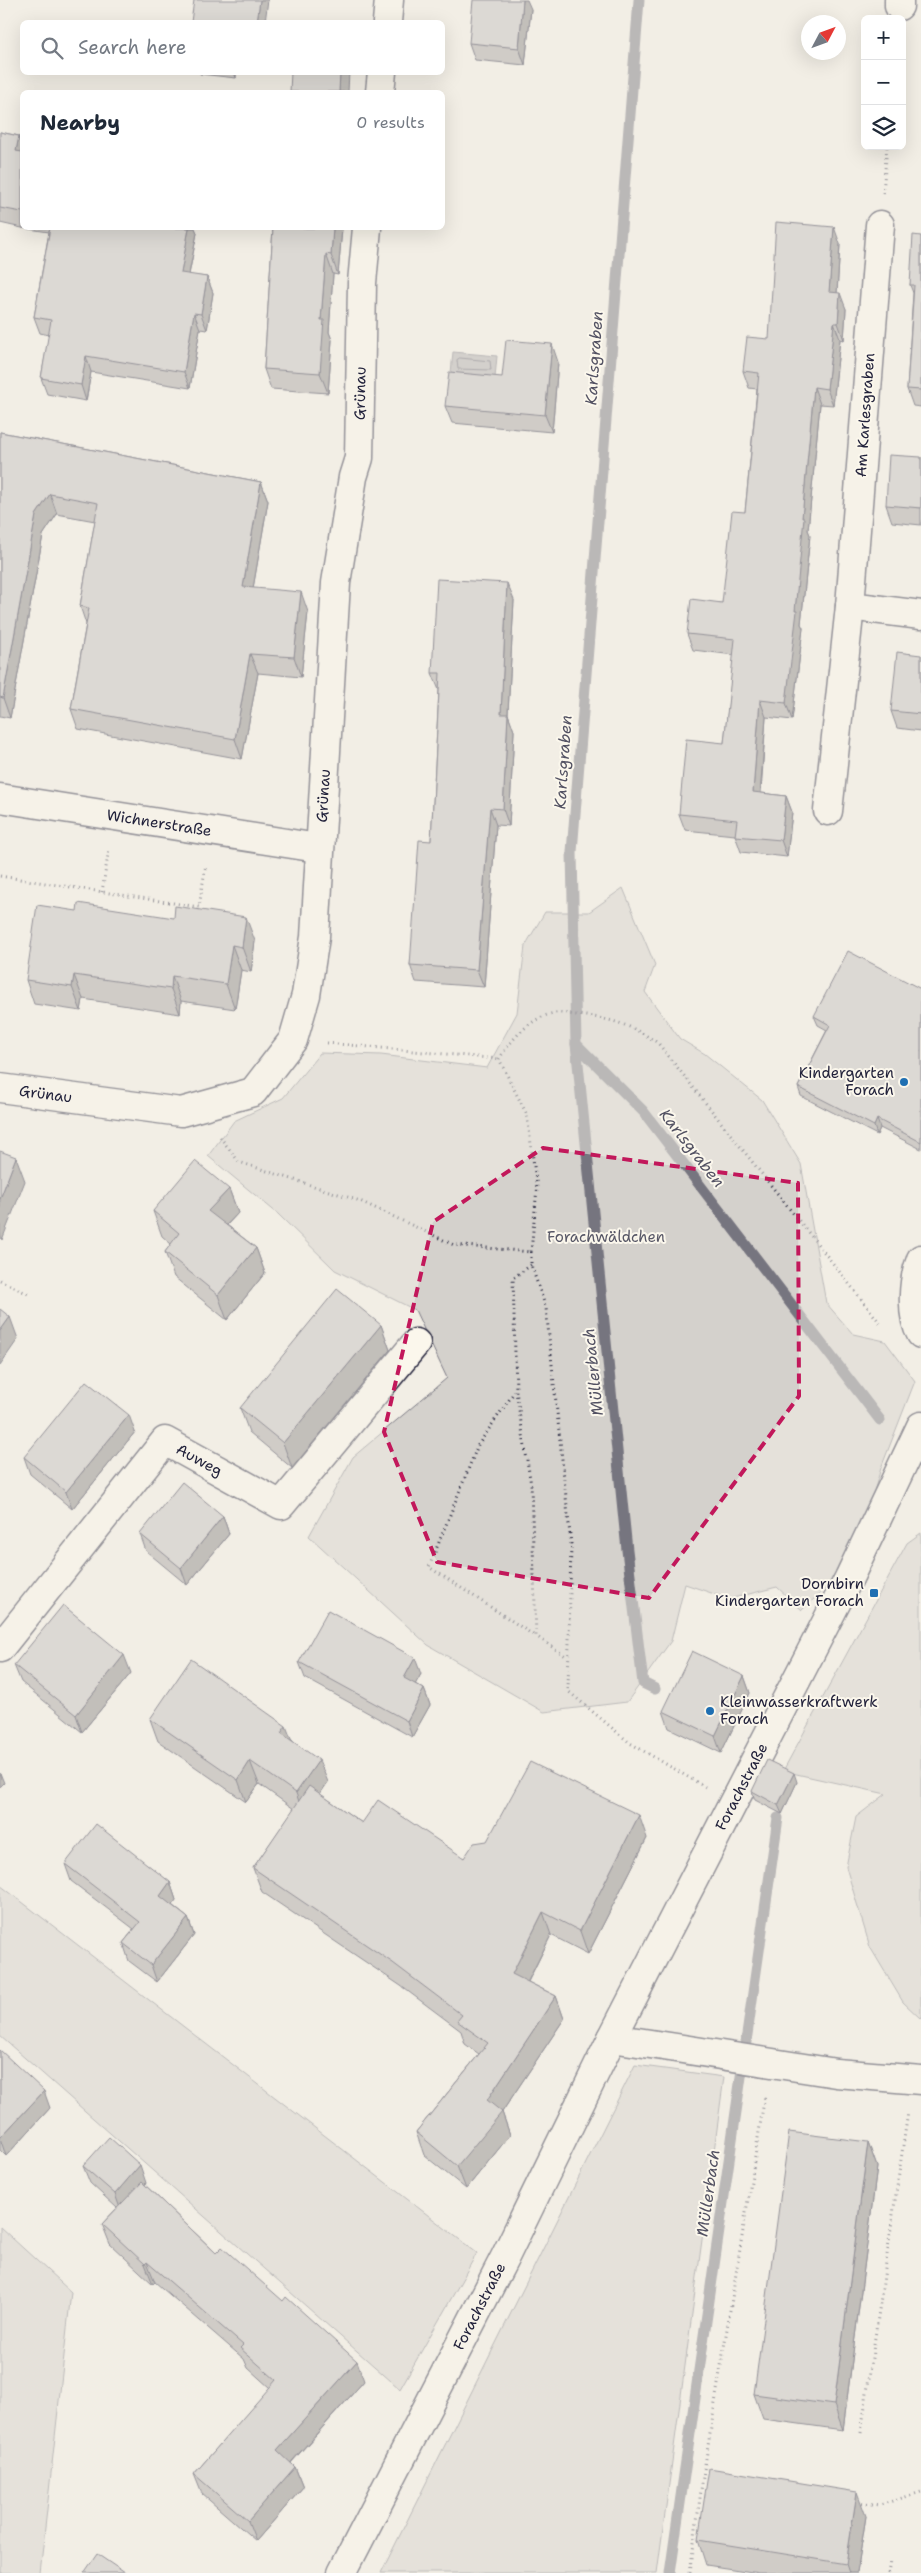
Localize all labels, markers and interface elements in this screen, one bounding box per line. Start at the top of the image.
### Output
north arrow [801,15,846,60]
map controls [861,15,906,150]
button: + [861,15,906,60]
search box [20,20,445,75]
icon: search [38,34,66,62]
text: Search here [78,35,187,60]
button: − [861,60,906,105]
button: layers [861,105,906,150]
text: Nearby [40,109,120,137]
text: 0 results [356,112,425,133]
water label: Karlsgraben [580,310,608,406]
street label: Am Karlesgraben [851,352,879,478]
street label: Grünau [350,366,371,420]
water label: Karlsgraben [549,714,577,810]
street label: Grünau [312,768,335,823]
street label: Wichnerstraße [105,805,213,841]
place label: Kindergarten Forach [799,1063,894,1100]
marker: Kindergarten Forach [898,1076,910,1088]
street label: Grünau [18,1081,73,1107]
water label: Karlsgraben [655,1104,729,1192]
park label: Forachwäldchen [547,1227,665,1247]
water label: Müllerbach [578,1327,608,1417]
street label: Auweg [173,1439,226,1481]
place label: Dornbirn Kindergarten Forach [715,1574,864,1611]
marker: Dornbirn Kindergarten Forach [868,1587,880,1599]
place label: Kleinwasserkraftwerk Forach [720,1692,878,1729]
marker: Kleinwasserkraftwerk Forach [704,1705,716,1717]
street label: Forachstraße [711,1740,772,1834]
water label: Müllerbach [691,2148,725,2238]
street label: Forachstraße [449,2259,510,2354]

